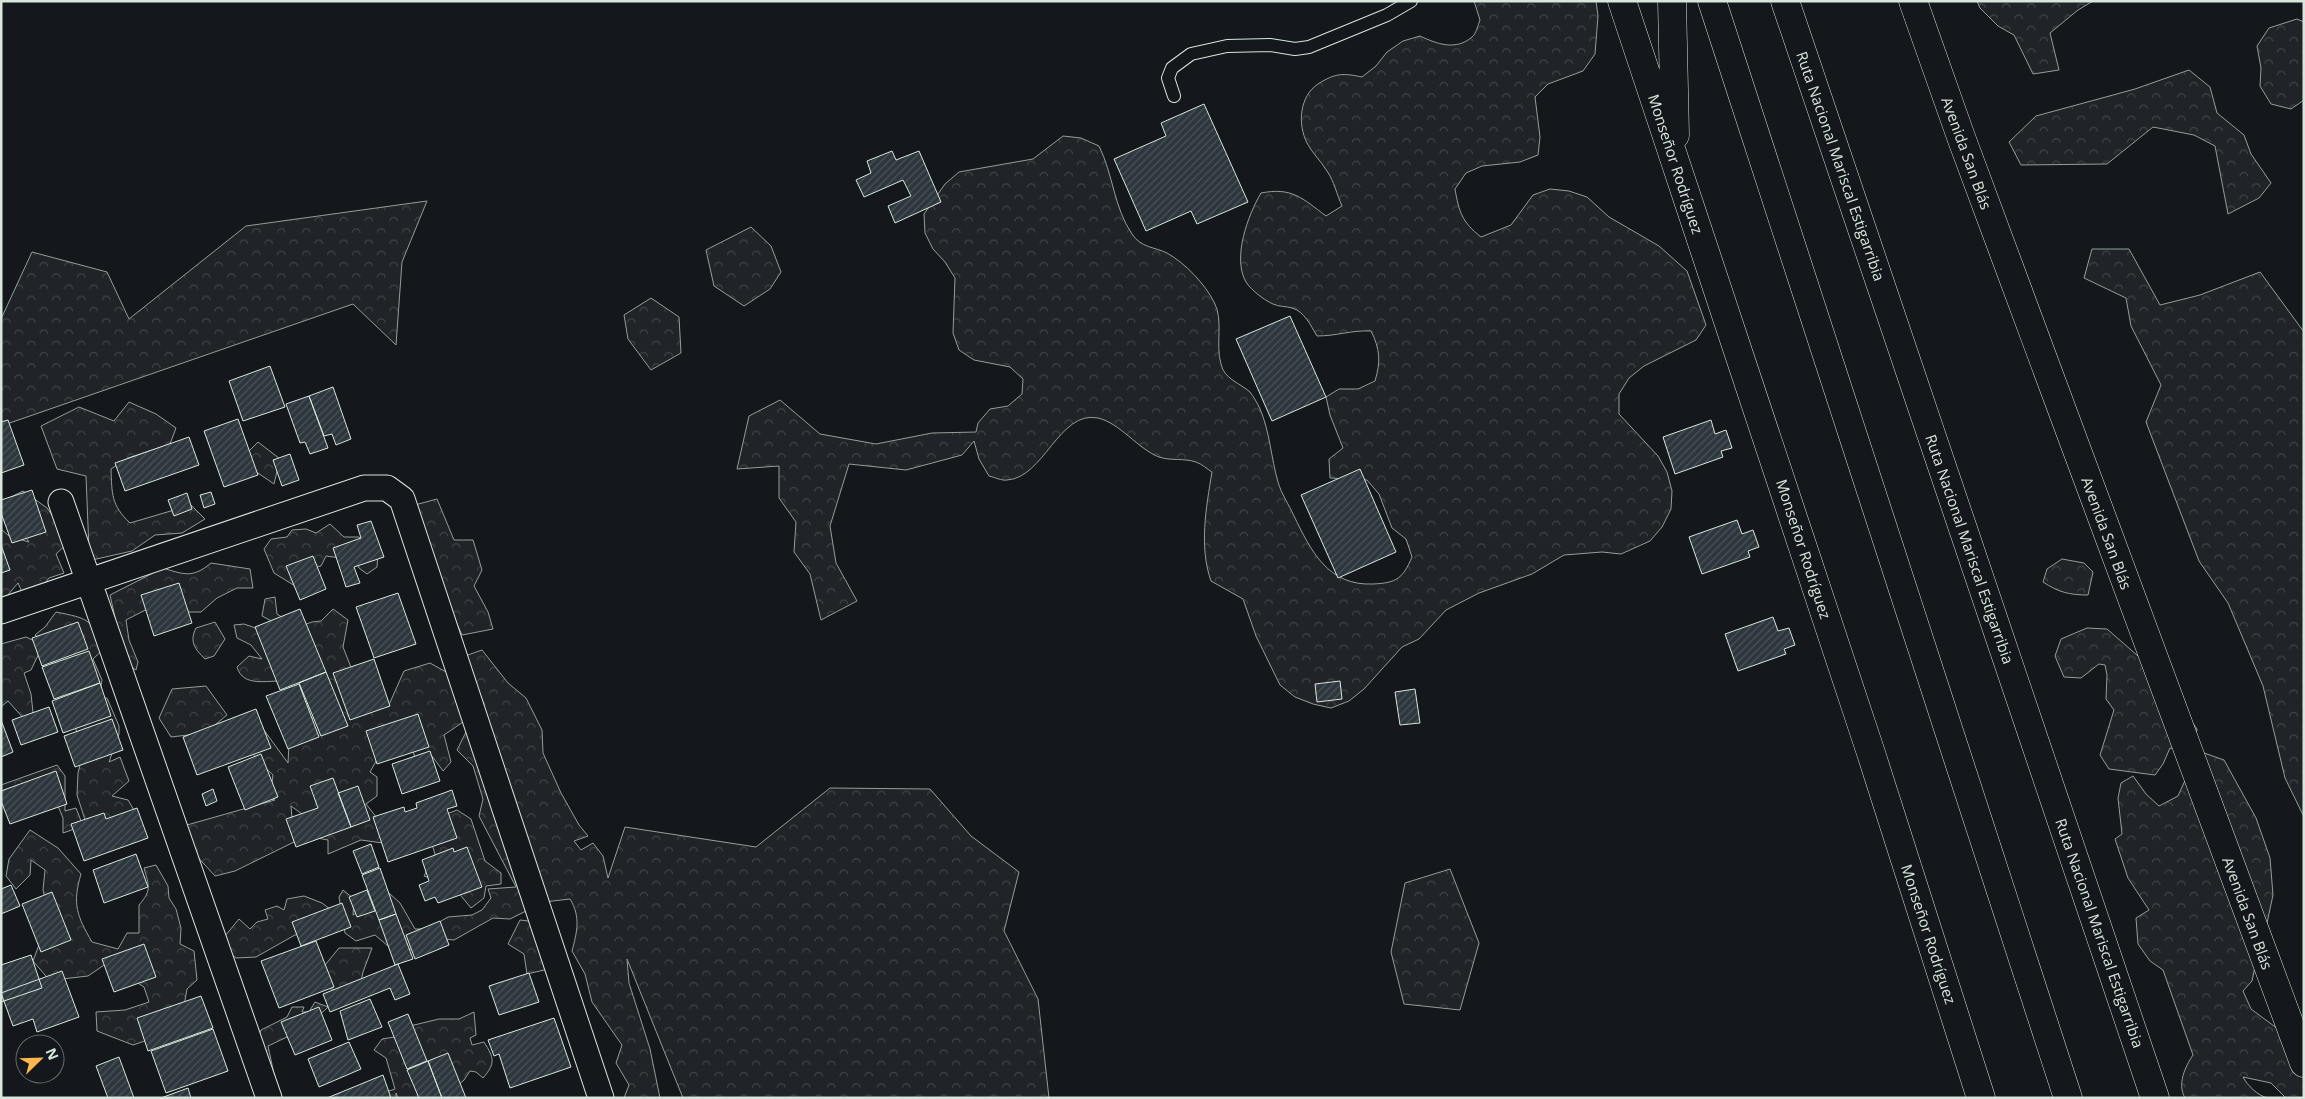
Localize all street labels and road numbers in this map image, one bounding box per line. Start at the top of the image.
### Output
street label: Ruta Nacional Mariscal Estigarribia [1792,49,1890,283]
street label: Monseñor Rodríguez [1644,92,1708,236]
street label: Avenida San Blás [1937,94,1997,212]
street label: Ruta Nacional Mariscal Estigarribia [1921,432,2019,666]
street label: Avenida San Blás [2077,474,2137,592]
street label: Monseñor Rodríguez [1772,477,1836,621]
street label: Ruta Nacional Mariscal Estigarribia [2051,816,2149,1050]
street label: Avenida San Blás [2218,854,2278,972]
street label: Monseñor Rodríguez [1897,862,1961,1006]

